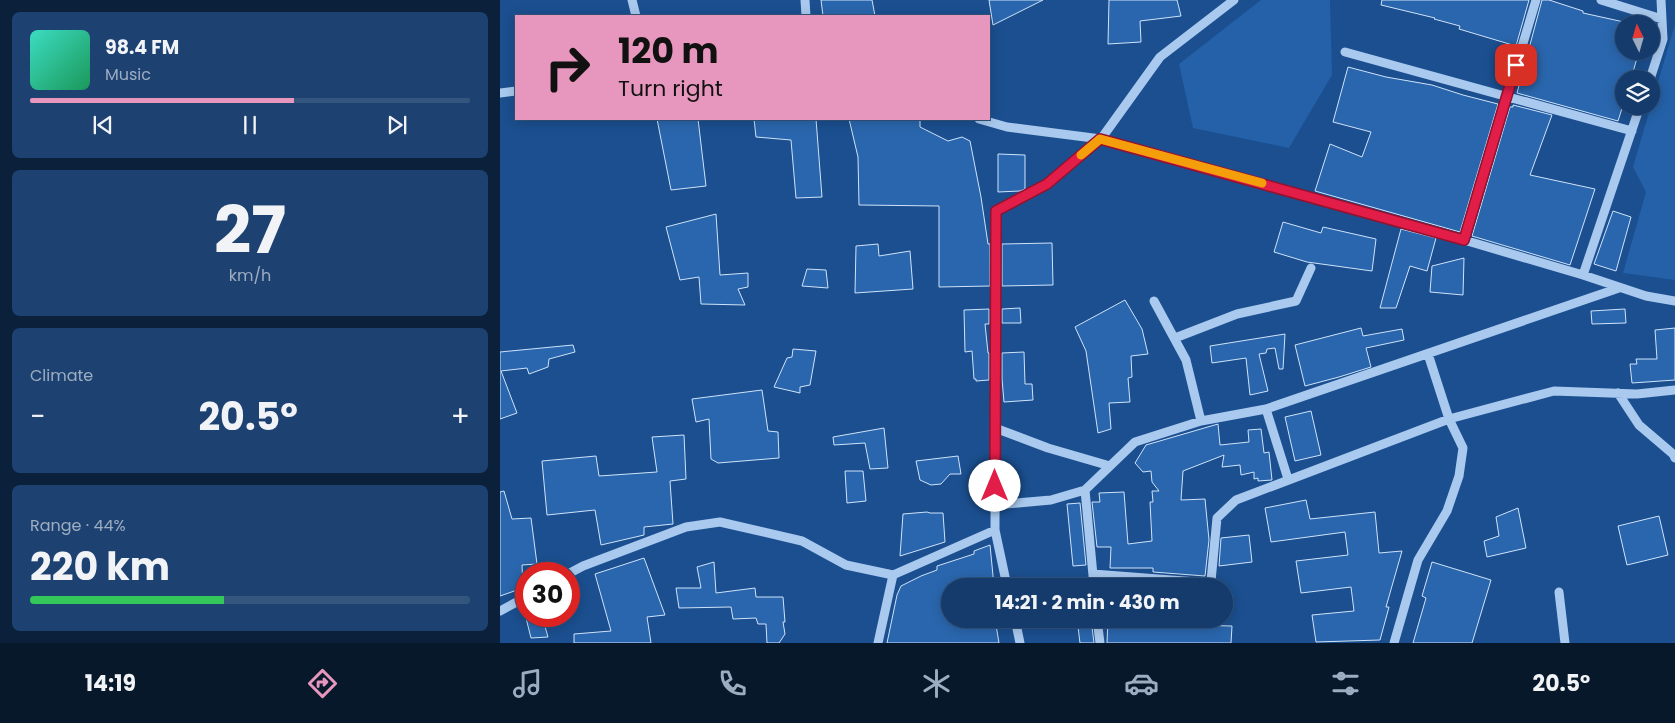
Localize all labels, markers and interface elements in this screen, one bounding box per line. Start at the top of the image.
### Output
north arrow [1615,15,1660,60]
map controls [1615,15,1660,115]
text: 120 m [618,26,718,75]
text: 98.4 FM [105,34,179,61]
icon: right [535,35,600,100]
pin [1495,44,1537,86]
icon: arrive [1502,51,1530,79]
text: Music [105,63,151,86]
button: layers [1615,70,1660,115]
text: Turn right [618,73,723,104]
icon: previous [89,111,117,139]
icon: pause [236,111,264,139]
icon: next [383,111,411,139]
text: 27 [214,185,286,276]
text: km/h [229,264,271,287]
text: Climate [30,364,93,387]
text: 20.5° [198,390,298,443]
text: − [30,397,45,436]
text: + [451,397,470,436]
position arrow [968,459,1020,511]
text: Range · 44% [30,514,126,537]
text: 220 km [30,540,170,593]
speed limit sign: 30 [515,562,580,627]
text: 14:21 · 2 min · 430 m [994,589,1180,616]
icon: directions [305,666,340,701]
icon: music [510,666,545,701]
icon: phone [715,666,750,701]
icon: climate [919,666,954,701]
icon: car [1124,666,1159,701]
icon: filters [1328,666,1363,701]
text: 14:19 [85,668,136,699]
text: 20.5° [1533,668,1590,699]

